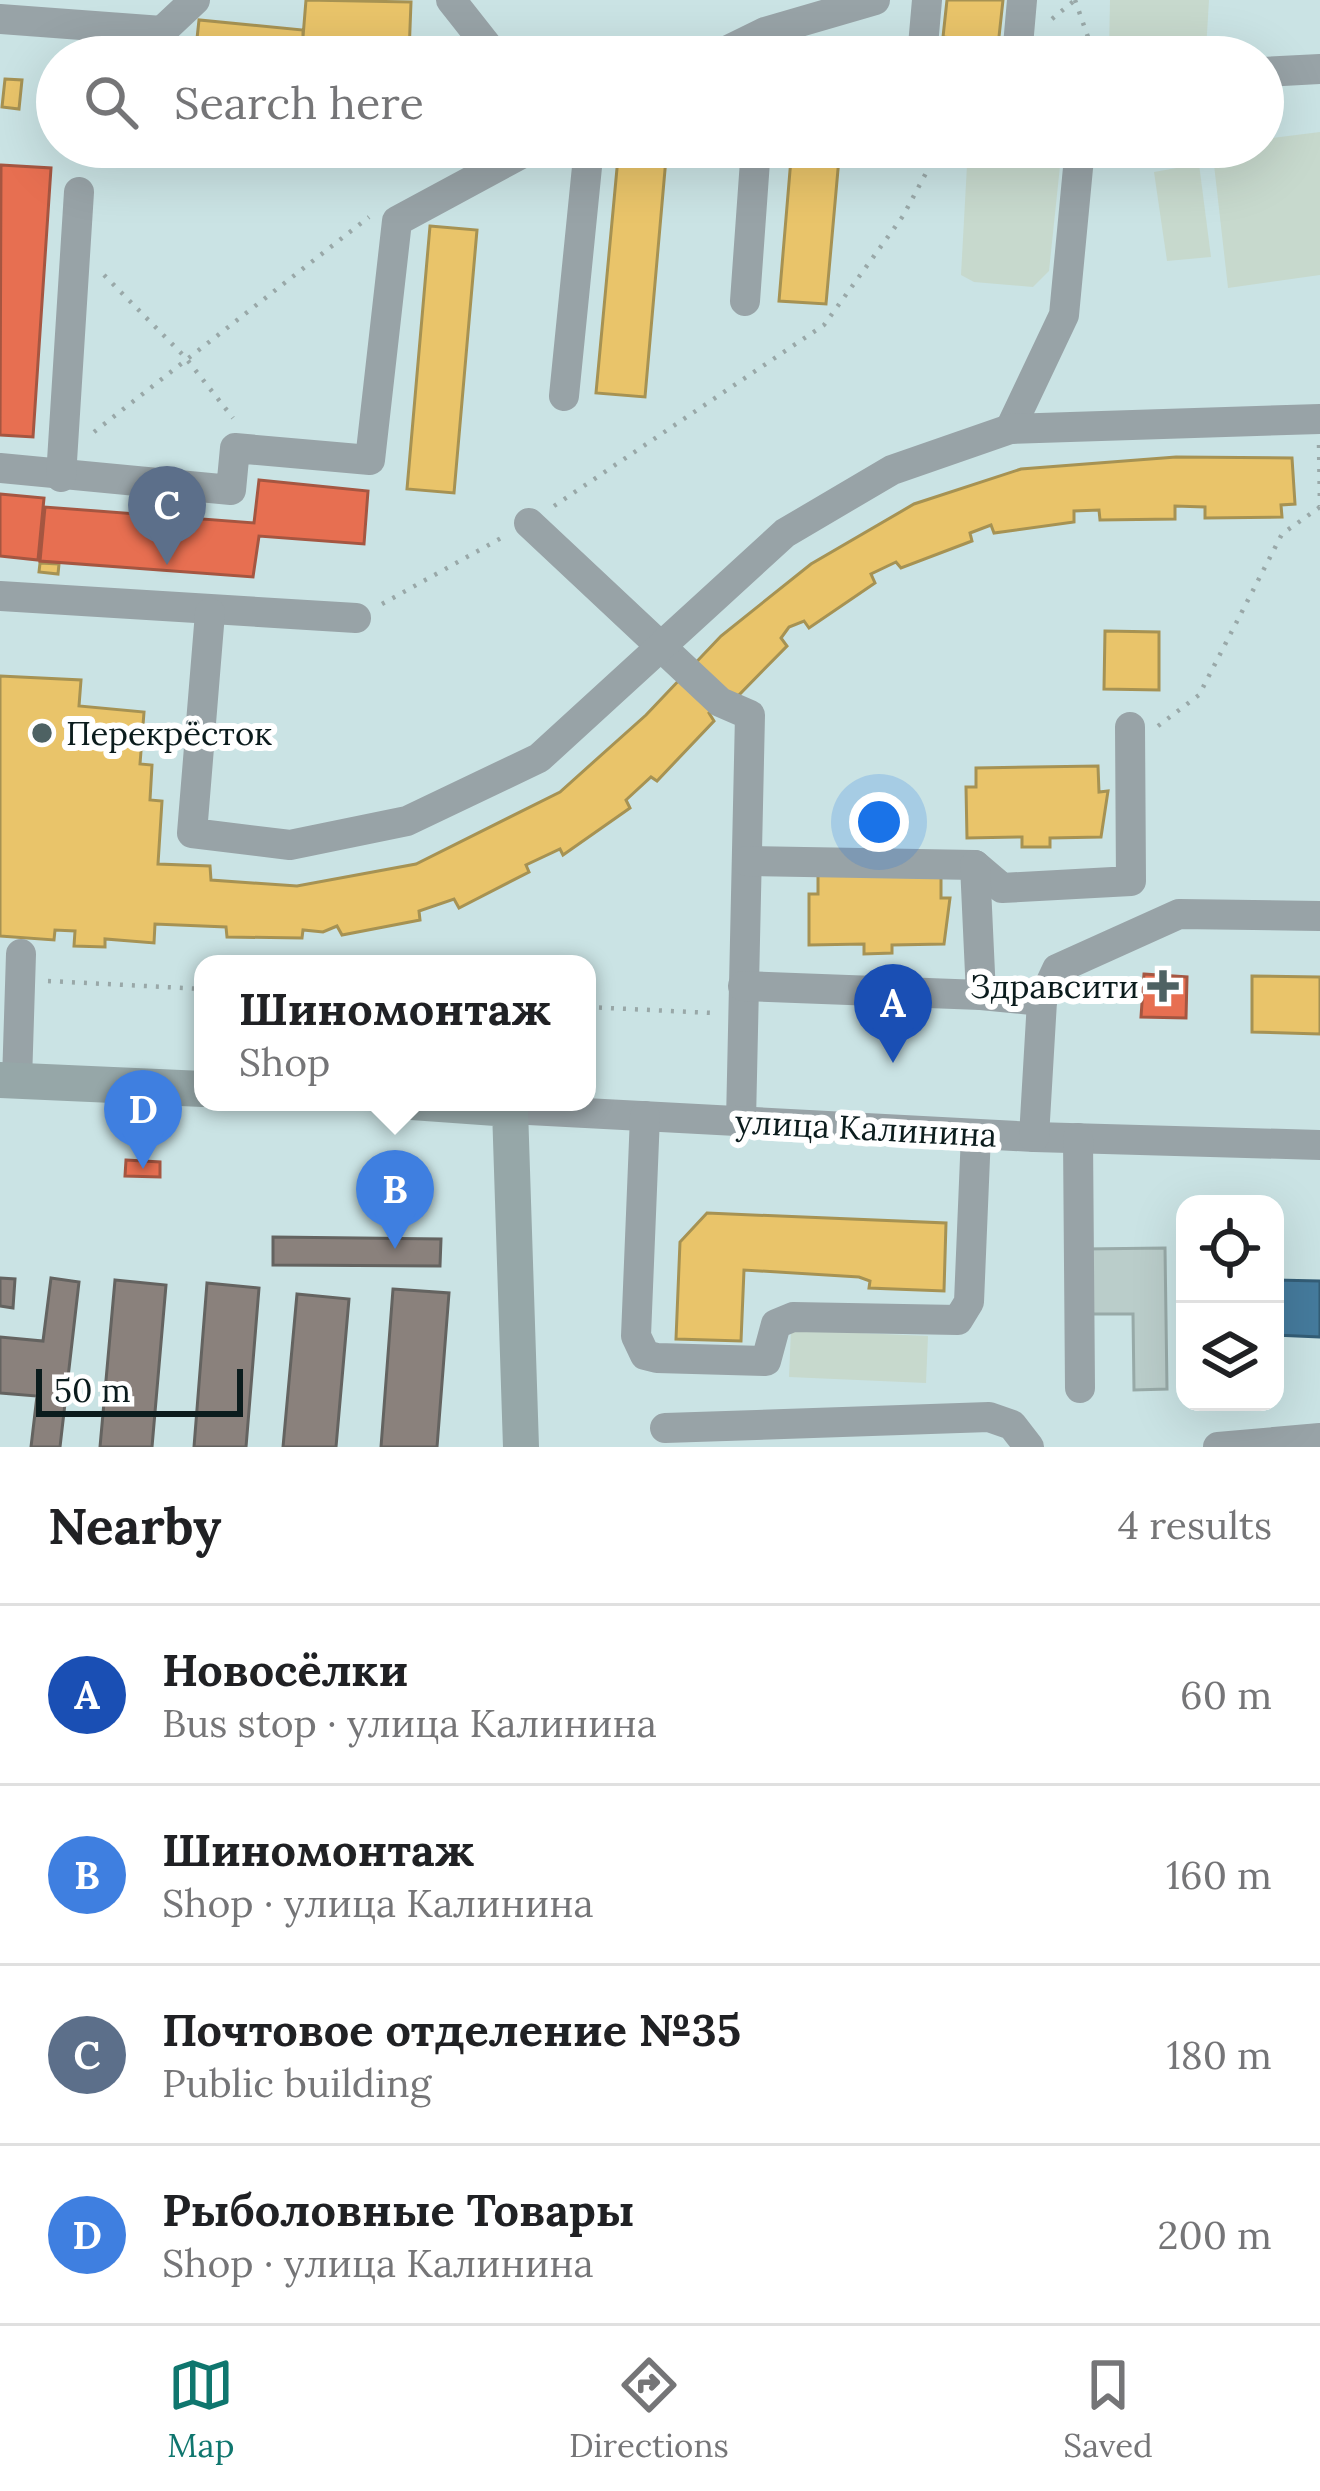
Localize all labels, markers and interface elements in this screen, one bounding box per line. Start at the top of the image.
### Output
search box [36,36,1284,168]
icon: search [78,69,144,135]
text: Search here [174,74,424,131]
pin: C [128,466,206,565]
place label: Перекрёсток [66,712,272,754]
marker: Перекрёсток [29,720,55,746]
your location [849,792,909,852]
popup [194,955,596,1111]
pin: A [854,964,932,1063]
place label: Здравсити [970,965,1139,1007]
marker: Здравсити [1150,973,1176,999]
text: Шиномонтаж [239,980,551,1037]
text: Shop [239,1037,330,1087]
pin: D [104,1070,182,1169]
street label: улица Калинина [734,1100,998,1156]
pin: B [356,1150,434,1249]
map controls [1176,1195,1284,1411]
button: locate [1176,1195,1284,1303]
button: layers [1176,1303,1284,1411]
scale bar [36,1363,243,1416]
text: 50 m [54,1369,131,1411]
text: Nearby [48,1493,221,1558]
text: 4 results [1118,1500,1272,1550]
text: Новосёлки [162,1641,408,1698]
text: A [74,1670,100,1720]
text: 60 m [1180,1670,1272,1720]
text: Bus stop · улица Калинина [162,1698,657,1748]
text: Шиномонтаж [162,1821,475,1878]
text: B [74,1850,100,1900]
text: 160 m [1166,1850,1272,1900]
text: Shop · улица Калинина [162,1878,594,1928]
text: Почтовое отделение №35 [162,2001,741,2058]
text: C [74,2030,100,2080]
text: 180 m [1167,2030,1272,2080]
text: Public building [162,2058,431,2108]
text: Рыболовные Товары [162,2181,634,2238]
text: D [72,2210,102,2260]
text: 200 m [1157,2210,1272,2260]
text: Shop · улица Калинина [162,2238,594,2288]
tab: Map [167,2352,234,2466]
tab: Directions [569,2352,729,2466]
tab: Saved [1063,2352,1153,2466]

